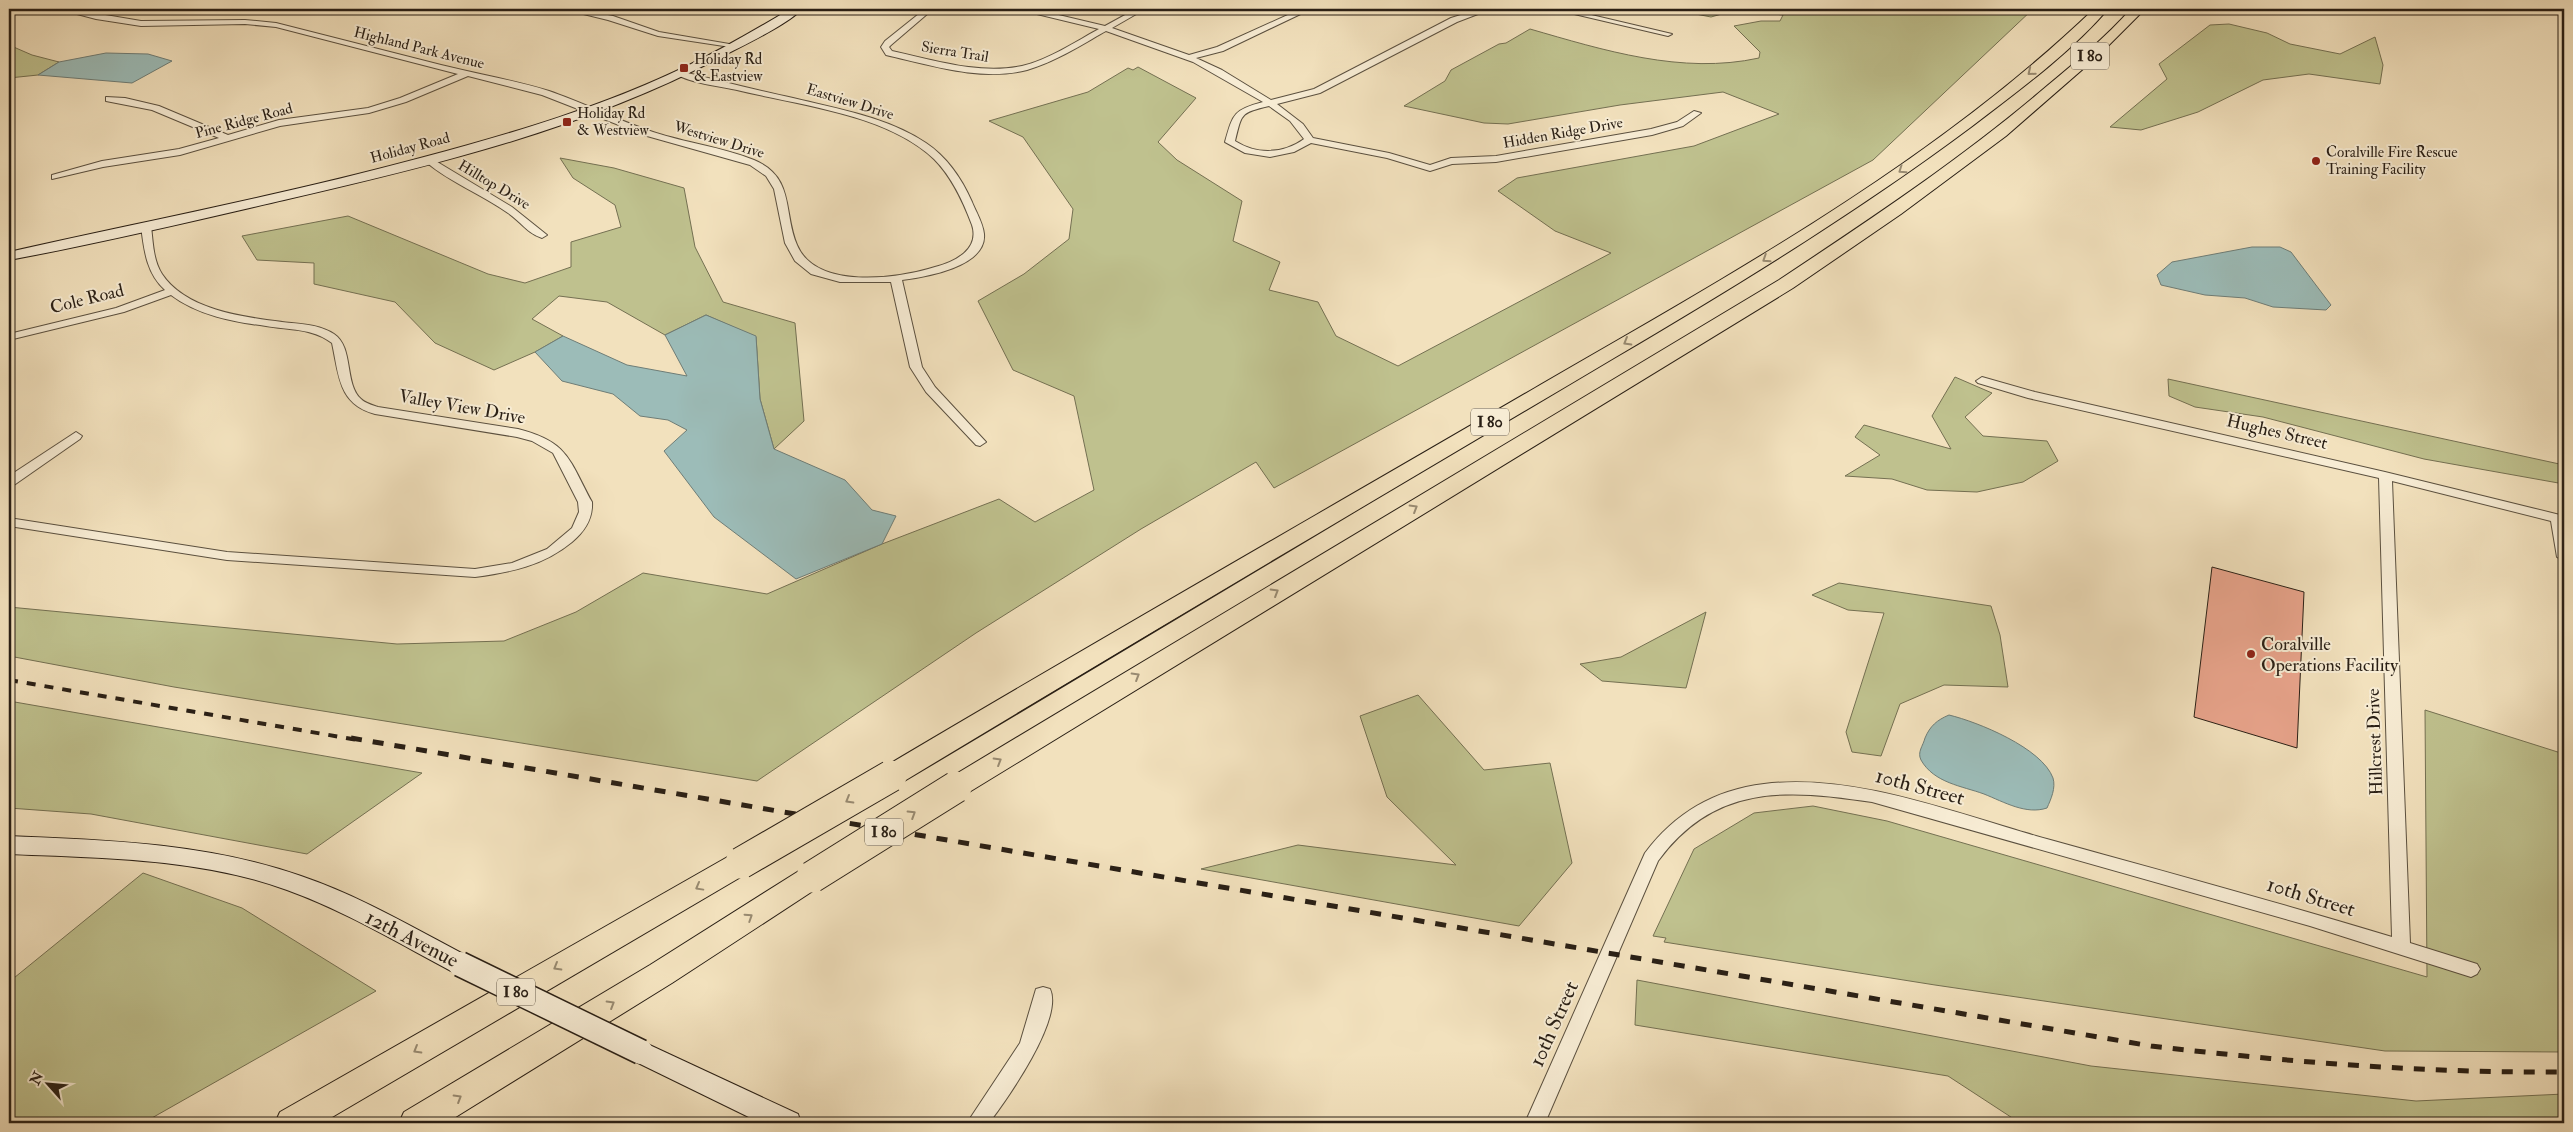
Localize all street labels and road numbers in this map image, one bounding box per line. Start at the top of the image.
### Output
street label: Highland Park Avenue [352,23,486,73]
street label: Sierra Trail [920,37,990,67]
road number: I 80 [2071,42,2109,70]
street label: Eastview Drive [804,80,896,124]
street label: Pine Ridge Road [193,99,295,143]
street label: Hidden Ridge Drive [1502,113,1624,153]
street label: Westview Drive [671,117,767,163]
street label: Holiday Road [368,128,452,168]
street label: Hilltop Drive [454,156,534,215]
street label: Cole Road [48,279,126,319]
street label: Valley View Drive [397,385,527,430]
road number: I 80 [1471,408,1509,436]
street label: Hughes Street [2224,409,2330,455]
street label: Hillcrest Drive [2362,688,2388,796]
street label: 10th Street [1873,762,1968,812]
road number: I 80 [865,819,903,846]
street label: 10th Street [2264,871,2359,923]
street label: 12th Avenue [361,904,463,974]
street label: 10th Street [1523,977,1585,1071]
road number: I 80 [497,979,535,1006]

